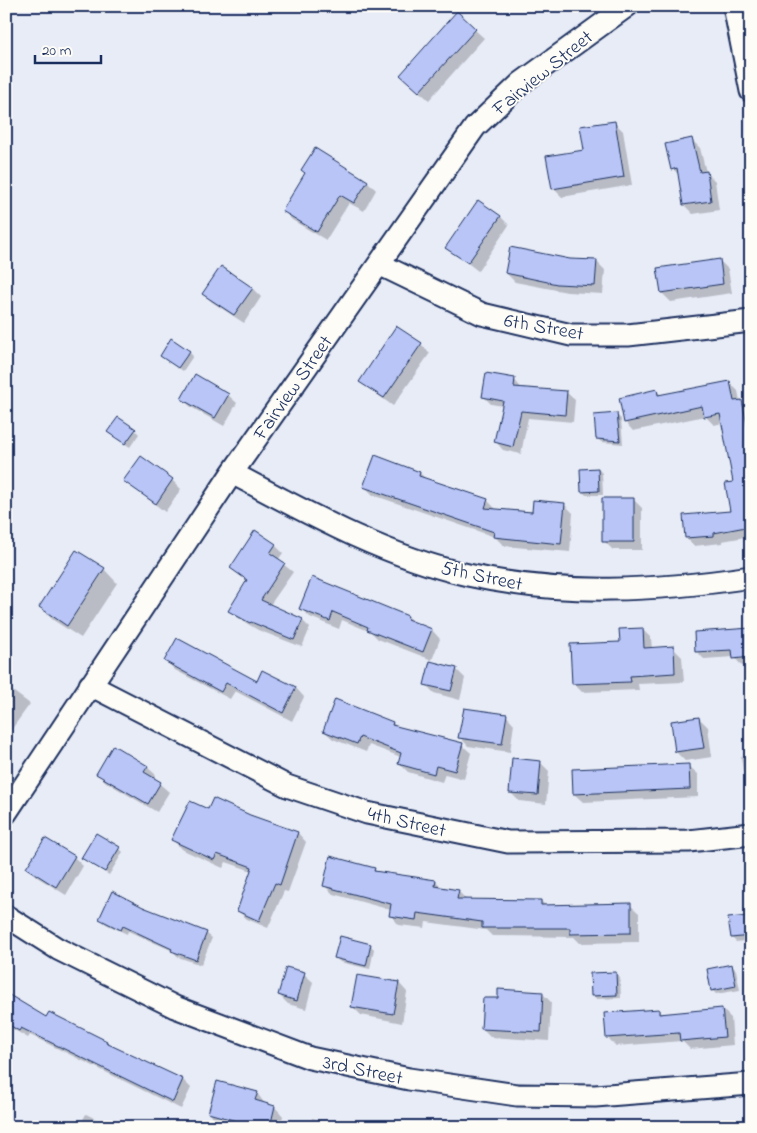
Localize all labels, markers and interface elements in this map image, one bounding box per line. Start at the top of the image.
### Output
street label: Fairview Street [486,24,600,124]
scale bar [35,32,101,64]
text: 20 m [42,40,72,62]
street label: 6th Street [501,307,586,350]
street label: Fairview Street [247,330,341,448]
street label: 5th Street [438,555,525,600]
street label: 4th Street [364,800,449,847]
street label: 3rd Street [320,1049,405,1094]

